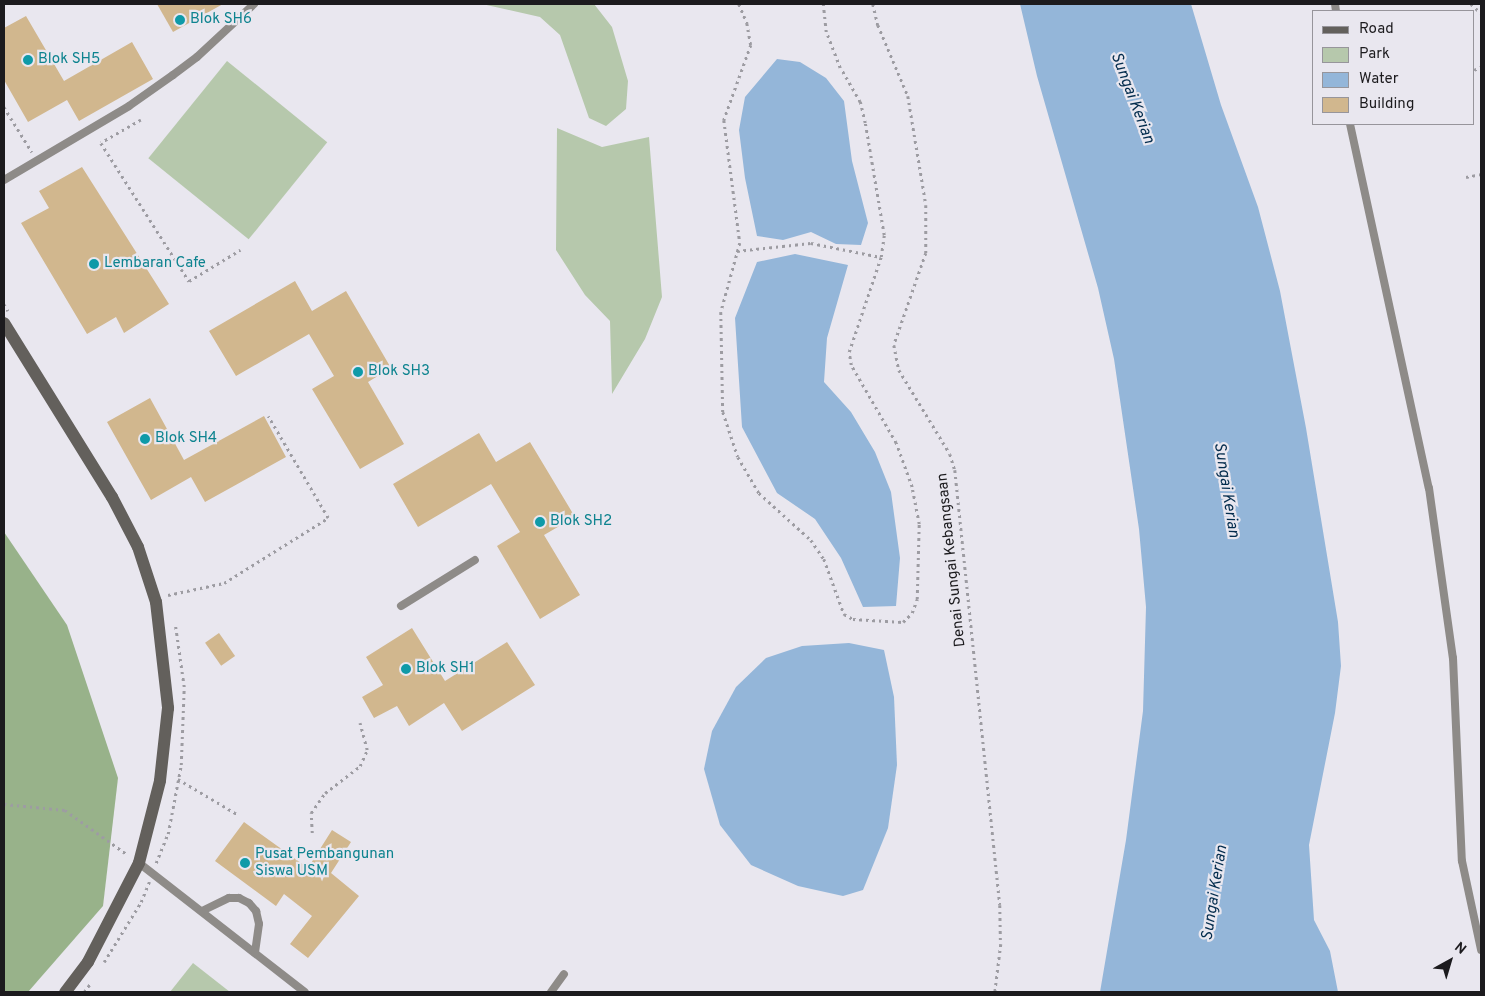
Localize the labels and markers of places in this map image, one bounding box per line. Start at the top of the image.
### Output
place label: Blok SH6 [190,11,252,29]
marker: Blok SH6 [174,14,186,26]
place label: Blok SH5 [38,51,100,69]
marker: Blok SH5 [22,54,34,66]
place label: Lembaran Cafe [104,255,206,273]
marker: Lembaran Cafe [88,258,100,270]
place label: Blok SH3 [368,363,430,381]
marker: Blok SH3 [352,366,364,378]
place label: Blok SH4 [155,430,217,448]
marker: Blok SH4 [139,433,151,445]
place label: Blok SH2 [550,513,612,531]
marker: Blok SH2 [534,516,546,528]
place label: Blok SH1 [416,660,475,678]
marker: Blok SH1 [400,663,412,675]
place label: Pusat Pembangunan Siswa USM [255,845,394,880]
marker: Pusat Pembangunan Siswa USM [239,857,251,869]

